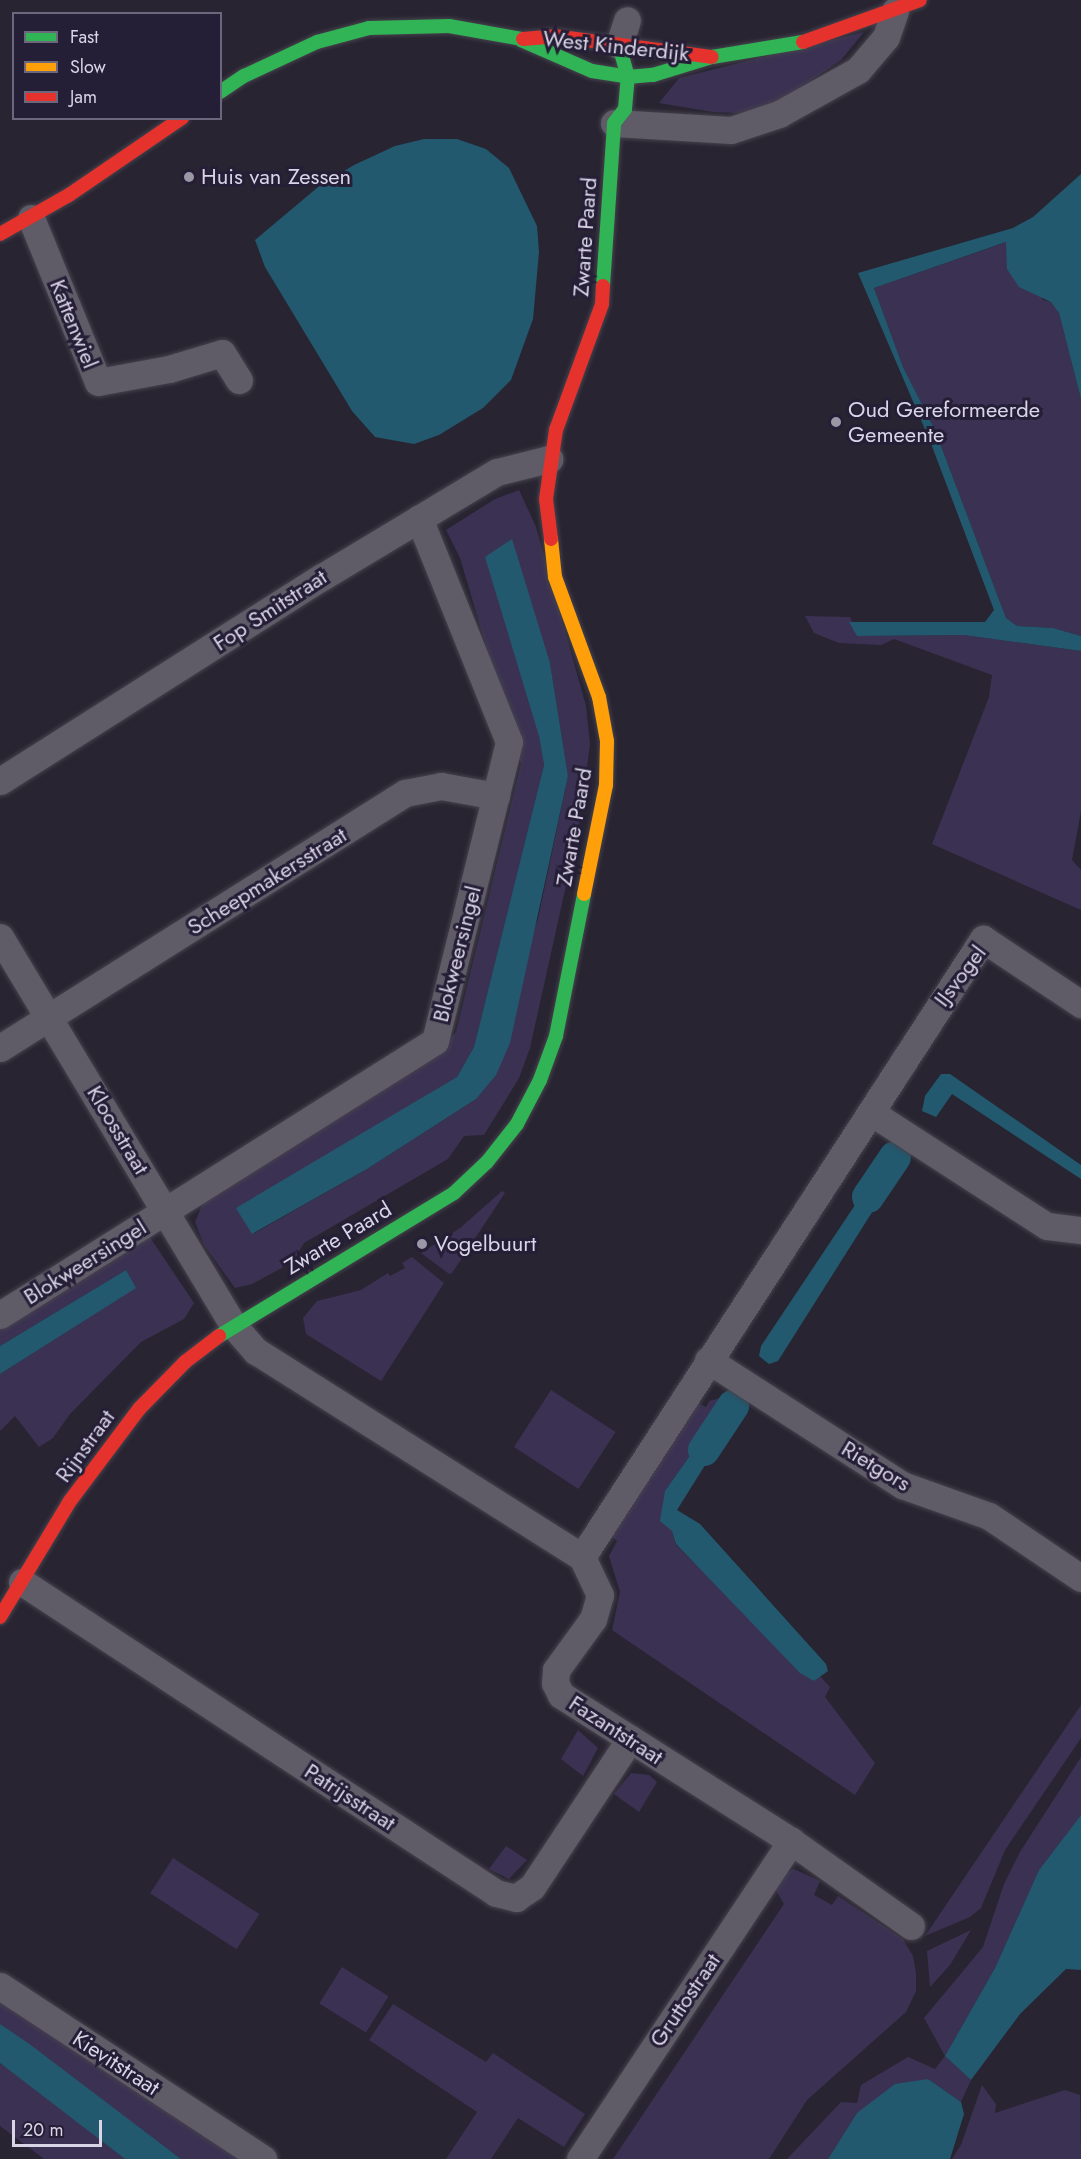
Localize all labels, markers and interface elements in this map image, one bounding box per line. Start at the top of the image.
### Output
legend [12,12,222,120]
text: Fast [70,24,99,50]
street label: West Kinderdijk [542,25,690,67]
text: Slow [70,54,106,80]
text: Jam [70,84,97,110]
place label: Huis van Zessen [201,164,351,190]
marker: Huis van Zessen [182,170,196,184]
street label: Zwarte Paard [568,176,602,298]
street label: Kattenwiel [44,276,104,372]
place label: Oud Gereformeerde Gemeente [848,396,1040,448]
marker: Oud Gereformeerde Gemeente [829,415,843,429]
street label: Fop Smitstraat [208,564,332,656]
street label: Zwarte Paard [551,766,597,888]
street label: Scheepmakersstraat [183,822,351,940]
street label: Blokweersingel [427,883,487,1025]
street label: IJsvogel [928,940,992,1012]
street label: Kloosstraat [81,1081,155,1179]
street label: Zwarte Paard [280,1196,396,1280]
street label: Blokweersingel [19,1214,151,1310]
place label: Vogelbuurt [434,1231,536,1257]
marker: Vogelbuurt [415,1237,429,1251]
street label: Rijnstraat [50,1405,120,1487]
street label: Rietgors [837,1435,915,1497]
street label: Fazantstraat [564,1690,668,1770]
street label: Patrijsstraat [300,1758,400,1836]
street label: Gruttostraat [644,1948,726,2052]
street label: Kievitstraat [68,2025,164,2101]
scale bar [15,2108,105,2146]
text: 20 m [23,2117,63,2143]

